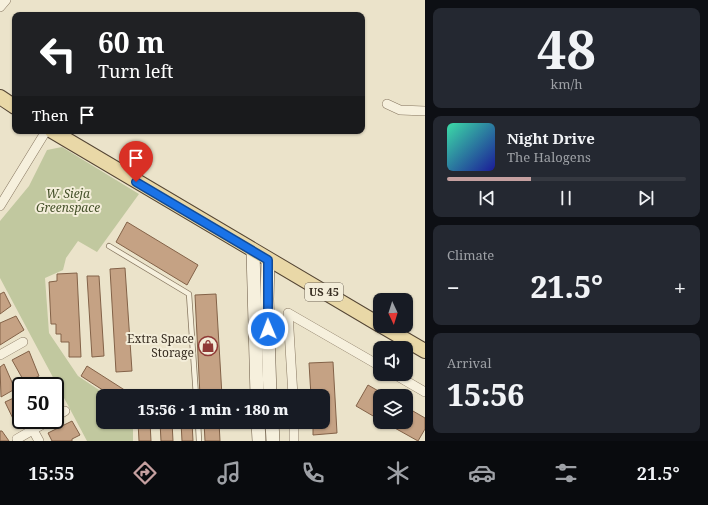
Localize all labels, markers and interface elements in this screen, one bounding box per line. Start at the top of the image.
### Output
text: 48 [537,13,596,84]
text: 60 m [98,23,165,61]
icon: left [32,28,84,80]
text: Turn left [98,59,173,83]
text: km/h [551,75,582,93]
icon: arrive [76,104,98,126]
text: Then [32,105,68,125]
text: Night Drive [507,128,595,148]
pin [119,141,153,182]
icon: arrive [125,147,147,169]
text: The Halogens [507,148,591,166]
park label: W. Sieja Greenspace [36,185,100,216]
icon: previous [476,187,498,209]
icon: pause [555,187,577,209]
icon: next [635,187,657,209]
text: Climate [447,246,494,264]
text: 21.5° [531,266,603,307]
text: − [447,272,460,302]
text: + [674,272,686,302]
road number: US 45 [305,283,343,301]
north arrow [373,293,413,333]
map controls [373,293,413,429]
position arrow [247,308,289,350]
place label: Extra Space Storage [127,330,194,361]
shop icon: Extra Space Storage [197,335,219,357]
button: sound [373,341,413,381]
text: Arrival [447,354,491,372]
text: 15:56 [447,374,524,415]
speed limit sign: 50 [12,377,64,429]
button: layers [373,389,413,429]
text: 15:56 · 1 min · 180 m [137,399,289,419]
icon: directions [131,459,159,487]
icon: music [215,459,243,487]
icon: phone [299,459,327,487]
icon: climate [384,459,412,487]
icon: car [468,459,496,487]
icon: filters [552,459,580,487]
text: 15:55 [28,461,74,485]
text: 21.5° [637,461,680,485]

